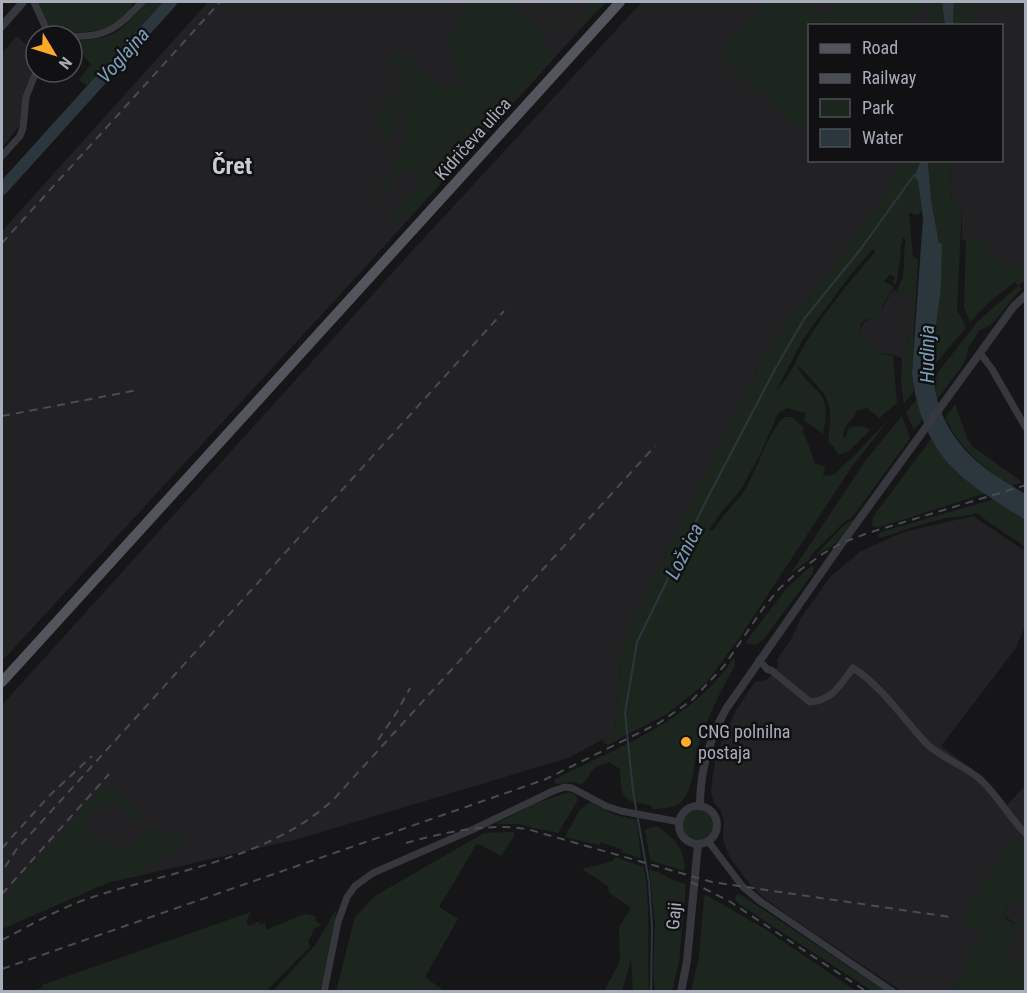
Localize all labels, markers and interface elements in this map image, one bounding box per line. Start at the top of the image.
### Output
water label: Voglajna [92,22,154,88]
north arrow [24,24,84,84]
legend [808,24,1003,162]
text: Road [862,37,898,58]
text: N [55,53,76,73]
text: Railway [862,67,917,88]
street label: Kidričeva ulica [430,93,515,184]
text: Park [862,97,894,118]
text: Water [862,127,904,148]
district label: Čret [212,152,252,180]
water label: Hudinja [915,325,939,383]
water label: Ložnica [660,519,708,583]
place label: CNG polnilna postaja [698,721,791,763]
marker: CNG polnilna postaja [679,735,693,749]
street label: Gaji [662,901,685,931]

